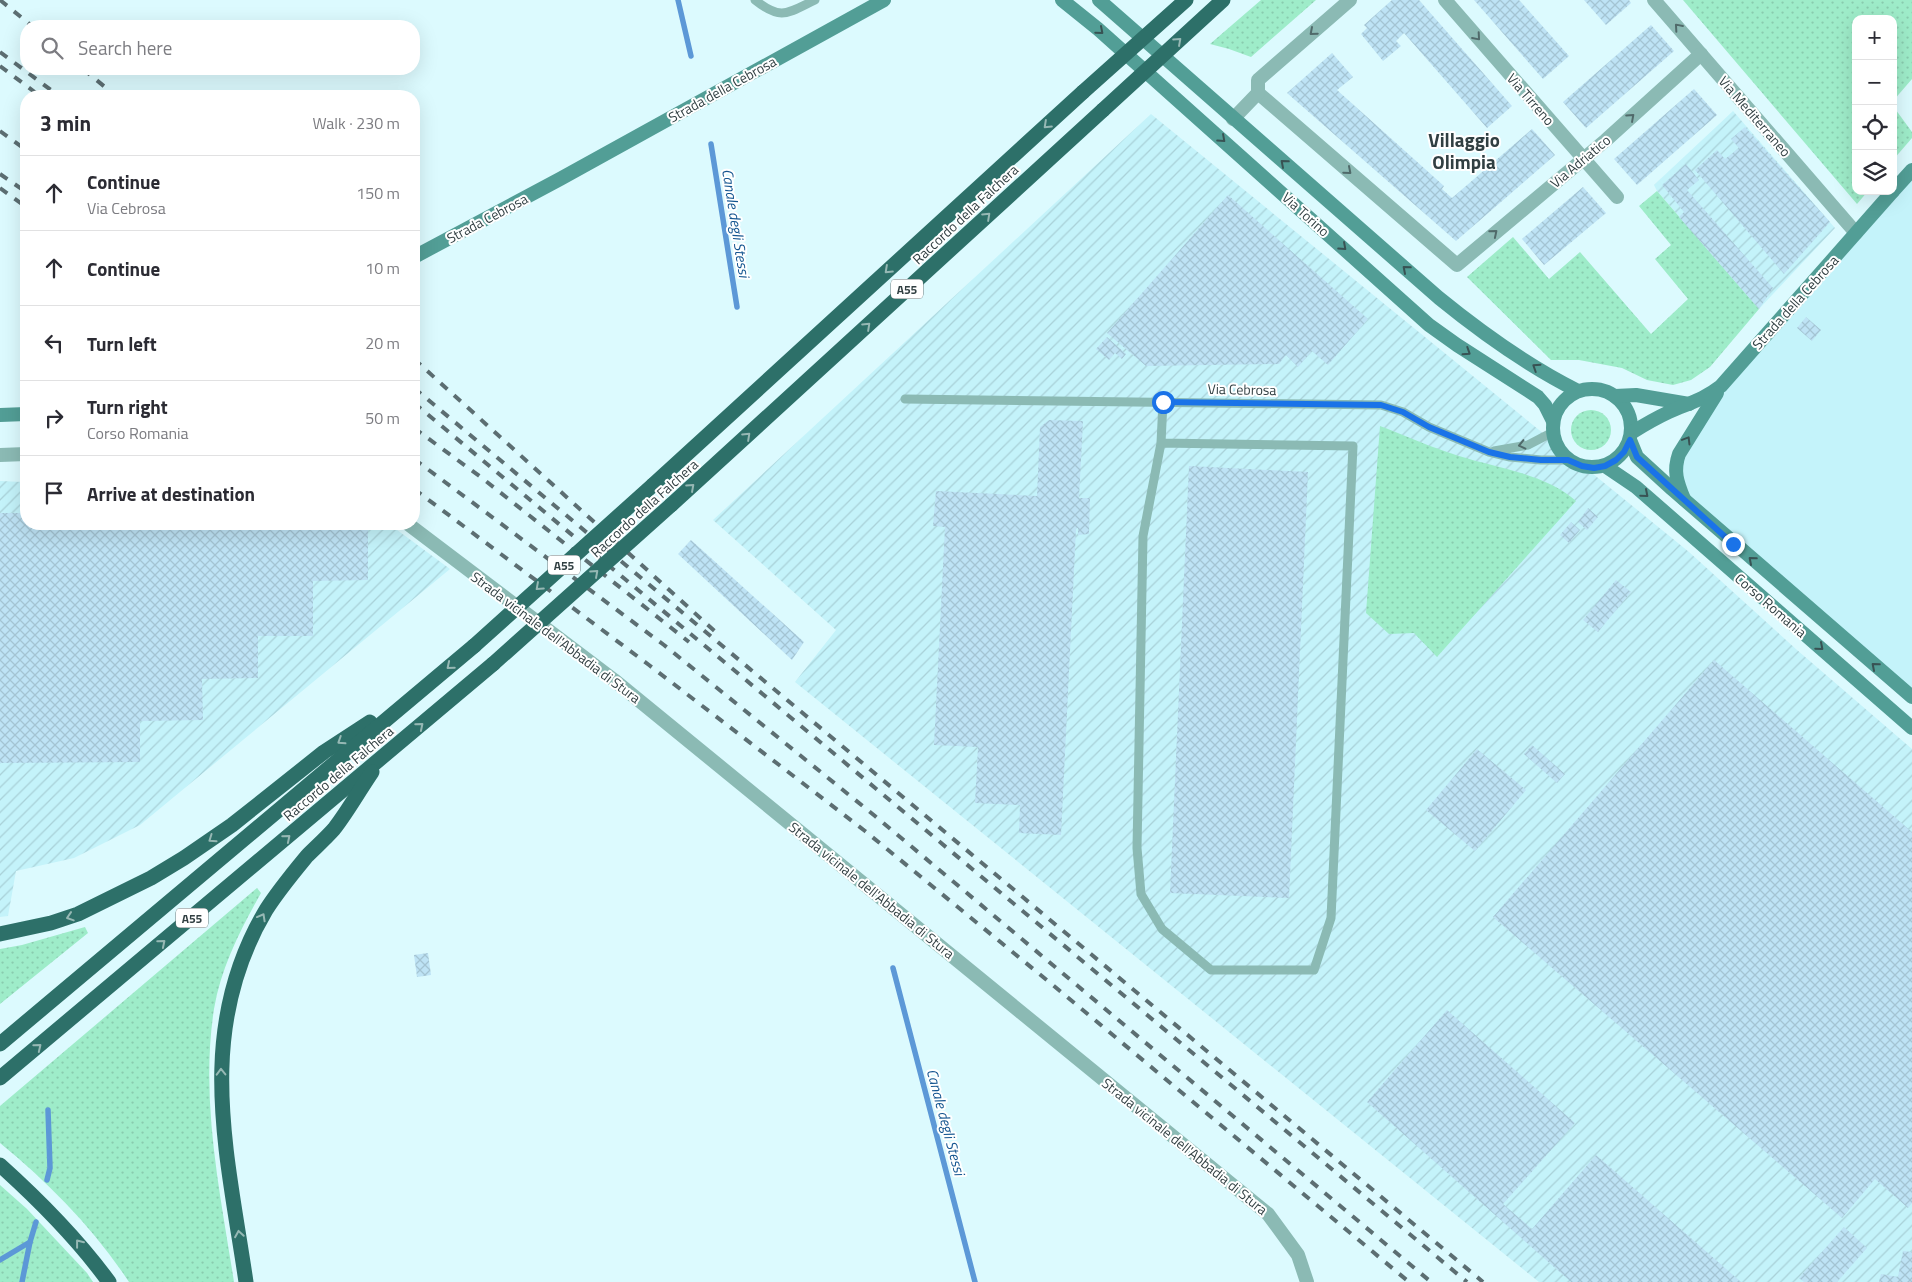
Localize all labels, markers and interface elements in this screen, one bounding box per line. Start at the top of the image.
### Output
map controls [1852,15,1897,195]
button: + [1852,15,1897,60]
search box [20,20,420,75]
one-way arrow [1674,23,1683,32]
one-way arrow [1095,25,1104,34]
one-way arrow [1310,26,1319,35]
one-way arrow [1471,31,1480,40]
text: Search here [78,33,172,62]
icon: search [38,34,66,62]
one-way arrow [1172,38,1181,47]
street label: Strada della Cebrosa [664,51,780,127]
button: − [1852,60,1897,105]
street label: Via Tirreno [1502,68,1560,130]
street label: Via Mediterraneo [1714,71,1796,161]
button: locate [1852,105,1897,150]
text: 3 min [40,107,91,139]
text: Walk · 230 m [312,111,400,135]
one-way arrow [1626,114,1635,123]
one-way arrow [1043,119,1052,128]
district label: Villaggio Olimpia [1428,125,1500,176]
street label: Via Adriatico [1545,129,1615,193]
one-way arrow [1216,133,1225,142]
button: layers [1852,150,1897,195]
street label: Raccordo della Falchera [907,159,1023,269]
one-way arrow [1280,160,1289,169]
one-way arrow [1342,165,1351,173]
text: Continue [87,167,160,196]
water label: Canale degli Stessi [716,167,756,281]
icon: ahead [40,179,68,207]
text: 150 m [356,181,400,205]
street label: Via Torino [1278,187,1334,241]
street label: Strada Cebrosa [443,188,531,248]
text: Via Cebrosa [87,196,166,220]
one-way arrow [981,213,990,222]
one-way arrow [1489,230,1498,239]
one-way arrow [1337,241,1346,250]
street label: Strada della Cebrosa [1747,250,1843,354]
icon: ahead [40,254,68,282]
text: Continue [87,254,160,283]
text: 10 m [365,256,400,280]
one-way arrow [885,264,894,273]
one-way arrow [1403,266,1412,275]
road number: A55 [891,280,923,298]
one-way arrow [862,323,871,332]
icon: left [40,329,68,357]
text: Turn left [87,329,157,358]
text: 20 m [365,331,400,355]
one-way arrow [1462,345,1471,355]
one-way arrow [1532,364,1541,373]
street label: Via Cebrosa [1207,378,1277,400]
route start [1152,391,1175,414]
text: Turn right [87,392,168,421]
icon: right [40,404,68,432]
text: 50 m [365,406,400,430]
text: Corso Romania [87,421,189,445]
one-way arrow [742,432,751,441]
one-way arrow [1680,437,1690,446]
one-way arrow [1518,439,1527,450]
street label: Raccordo della Falchera [586,454,702,562]
icon: arrive [40,479,68,507]
text: Arrive at destination [87,479,255,508]
one-way arrow [686,484,695,493]
one-way arrow [1639,489,1648,498]
route end [1722,533,1745,556]
road number: A55 [548,556,580,574]
one-way arrow [1748,557,1757,566]
street label: Strada vicinale dell'Abbadia di Stura [467,566,645,708]
street label: Corso Romania [1731,568,1811,642]
one-way arrow [589,570,598,579]
one-way arrow [535,582,544,591]
one-way arrow [1814,642,1823,651]
one-way arrow [447,660,456,668]
one-way arrow [1872,663,1881,671]
street label: Raccordo della Falchera [278,720,398,826]
one-way arrow [414,722,423,731]
one-way arrow [338,735,347,744]
street label: Strada vicinale dell'Abbadia di Stura [785,816,959,964]
one-way arrow [208,833,218,842]
one-way arrow [281,834,290,843]
road number: A55 [176,908,208,928]
one-way arrow [66,911,74,921]
one-way arrow [256,914,266,923]
one-way arrow [157,939,166,948]
one-way arrow [32,1043,41,1052]
water label: Canale degli Stessi [921,1066,972,1180]
one-way arrow [216,1068,226,1076]
street label: Strada vicinale dell'Abbadia di Stura [1098,1072,1272,1220]
one-way arrow [234,1229,245,1237]
one-way arrow [76,1239,85,1249]

